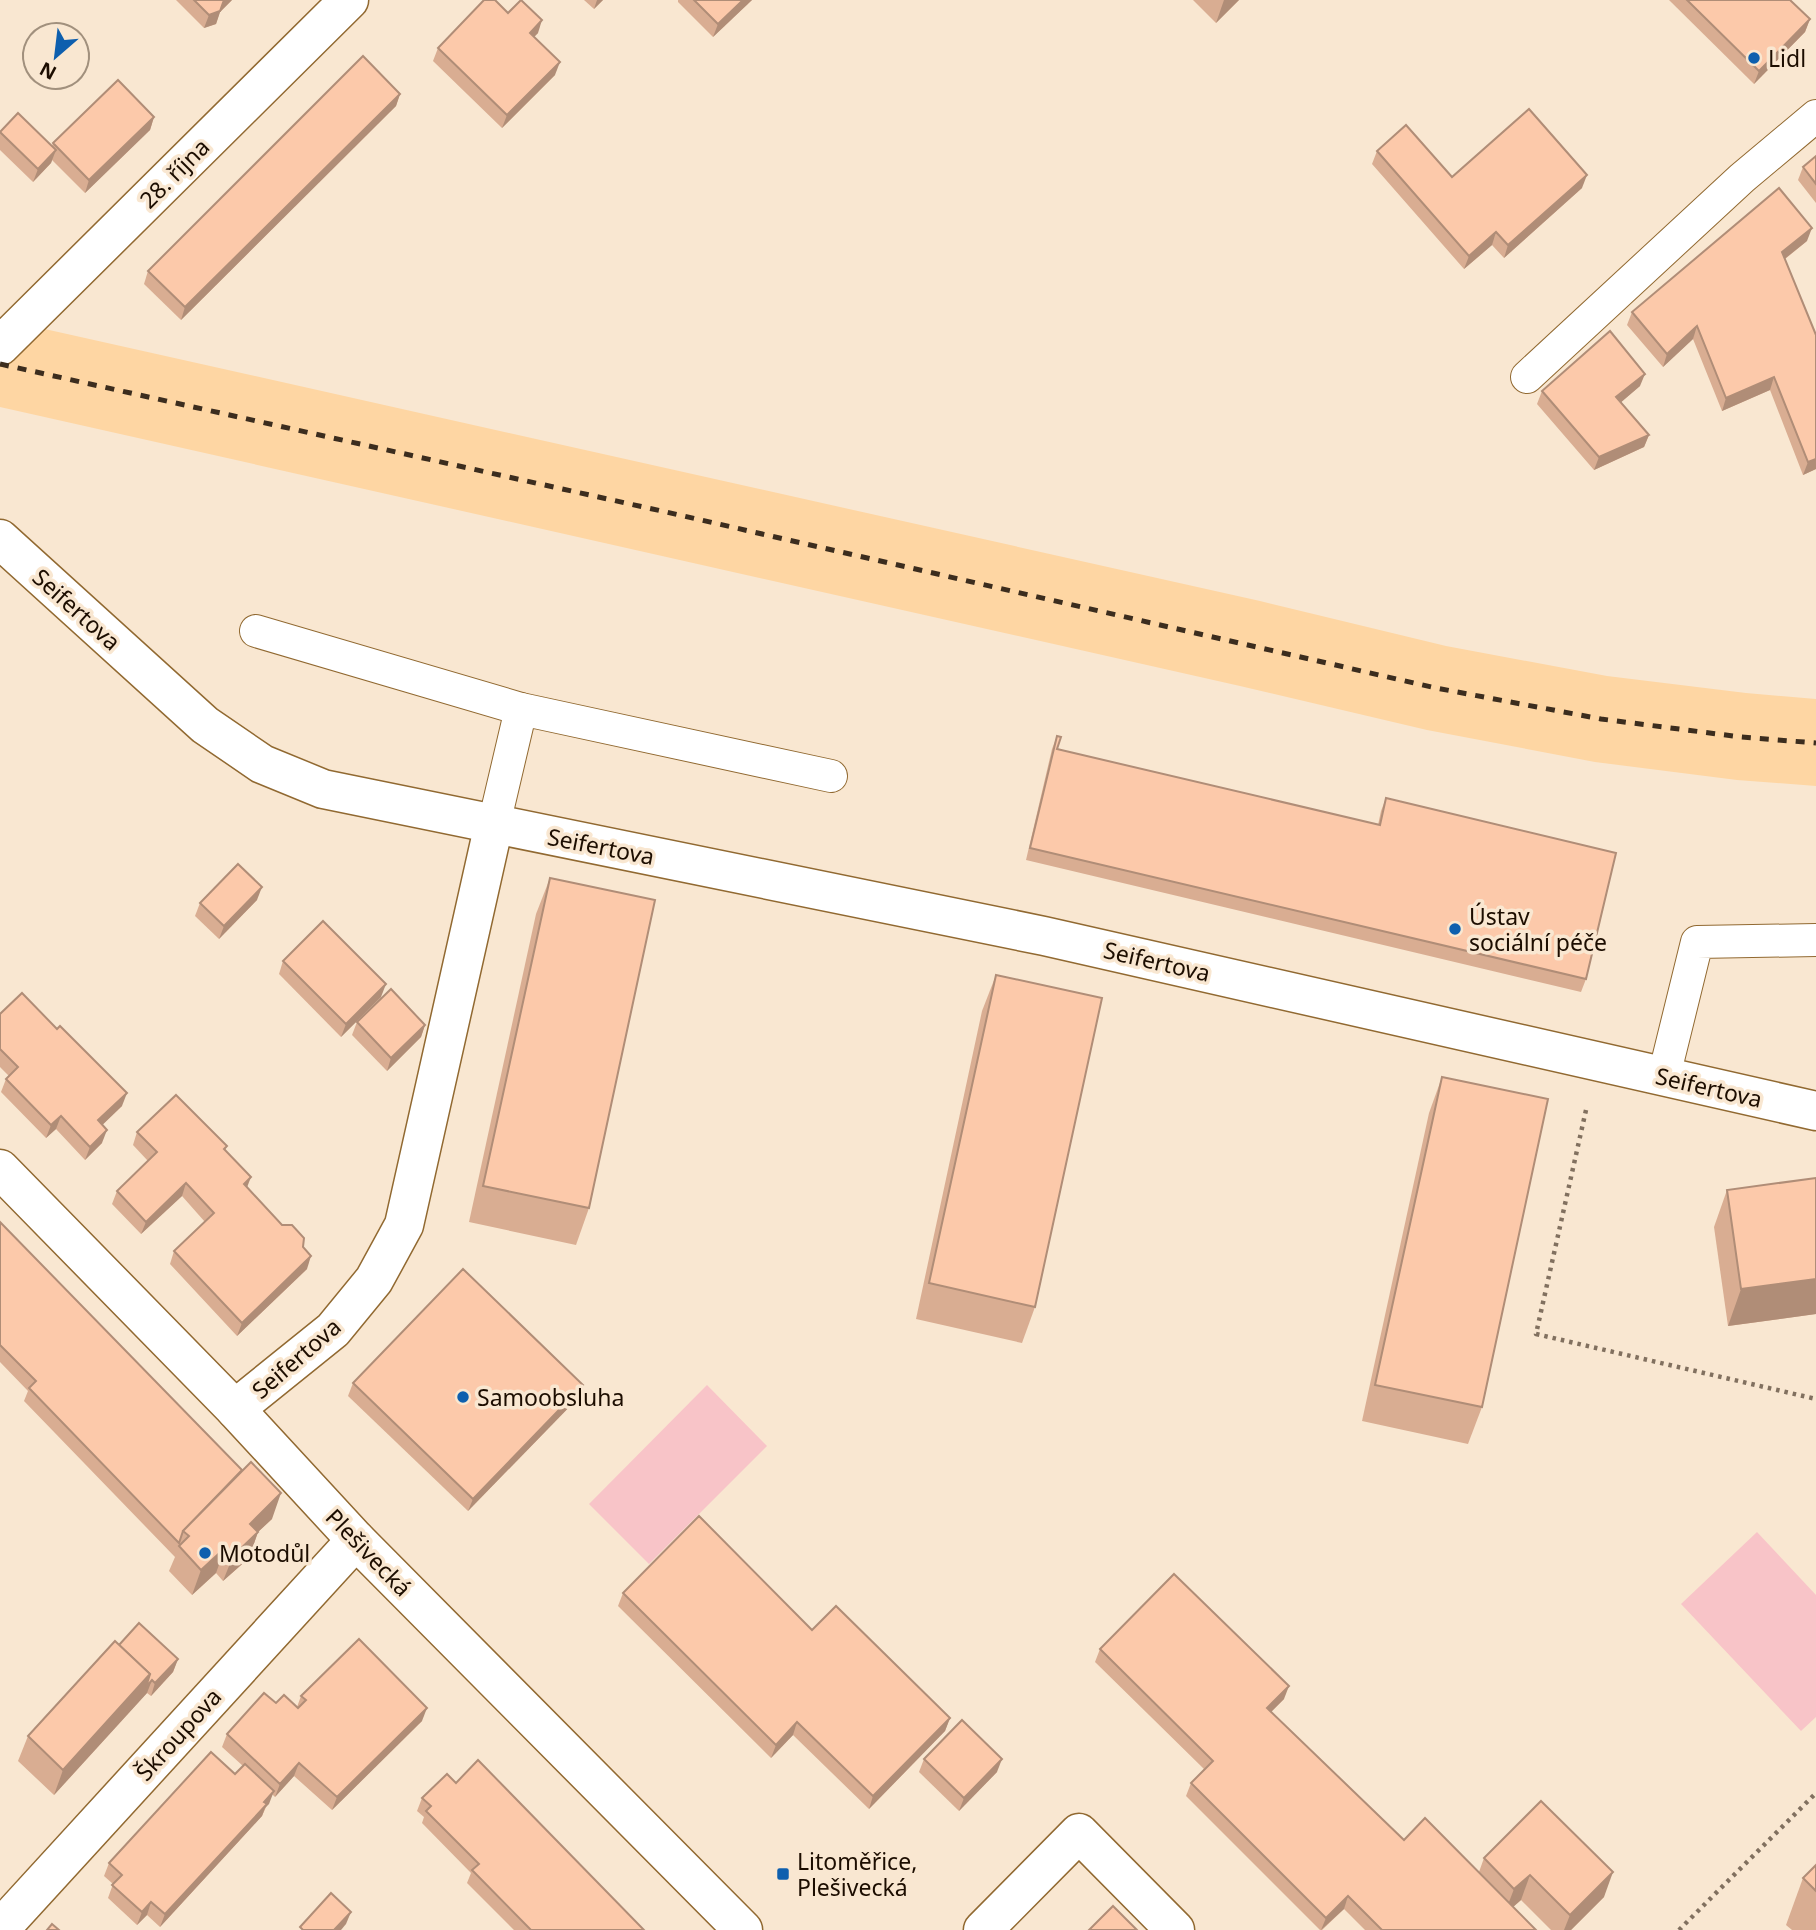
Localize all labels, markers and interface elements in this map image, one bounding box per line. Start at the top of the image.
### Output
north arrow [21,21,91,91]
place label: Lidl [1768,42,1806,74]
marker: Lidl [1746,50,1762,66]
text: N [35,56,61,86]
street label: 28. října [132,131,216,215]
street label: Seifertova [26,561,128,657]
street label: Seifertova [545,820,657,872]
place label: Ústav sociální péče [1469,900,1607,958]
marker: Ústav sociální péče [1447,921,1463,937]
street label: Seifertova [1101,933,1213,989]
street label: Seifertova [1653,1059,1765,1115]
street label: Seifertova [245,1310,347,1406]
place label: Samoobsluha [477,1381,624,1413]
marker: Samoobsluha [455,1389,471,1405]
street label: Plešivecká [319,1501,419,1603]
place label: Motodůl [219,1537,310,1569]
marker: Motodůl [197,1545,213,1561]
street label: Škroupova [128,1681,228,1787]
place label: Litoměřice, Plešivecká [797,1845,917,1903]
marker: Litoměřice, Plešivecká [775,1866,791,1882]

